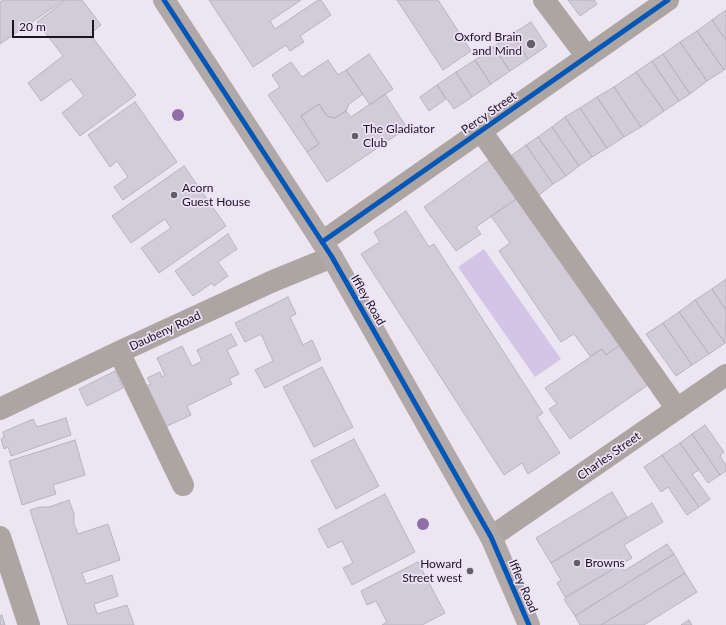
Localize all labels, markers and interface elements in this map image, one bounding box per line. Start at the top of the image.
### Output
scale bar [14,12,96,38]
text: 20 m [19,19,46,34]
place label: Oxford Brain and Mind [454,30,522,58]
marker: Oxford Brain and Mind [525,38,537,50]
street label: Percy Street [459,89,519,137]
place label: The Gladiator Club [363,122,435,150]
marker: The Gladiator Club [350,131,360,141]
place label: Acorn Guest House [182,181,250,209]
marker: Acorn Guest House [169,190,179,200]
street label: Iffley Road [348,272,388,328]
street label: Daubeny Road [127,308,203,354]
street label: Charles Street [575,429,643,483]
place label: Browns [585,556,625,570]
place label: Howard Street west [402,557,462,585]
street label: Iffley Road [505,557,541,615]
marker: Browns [572,558,582,568]
marker: Howard Street west [465,566,475,576]

